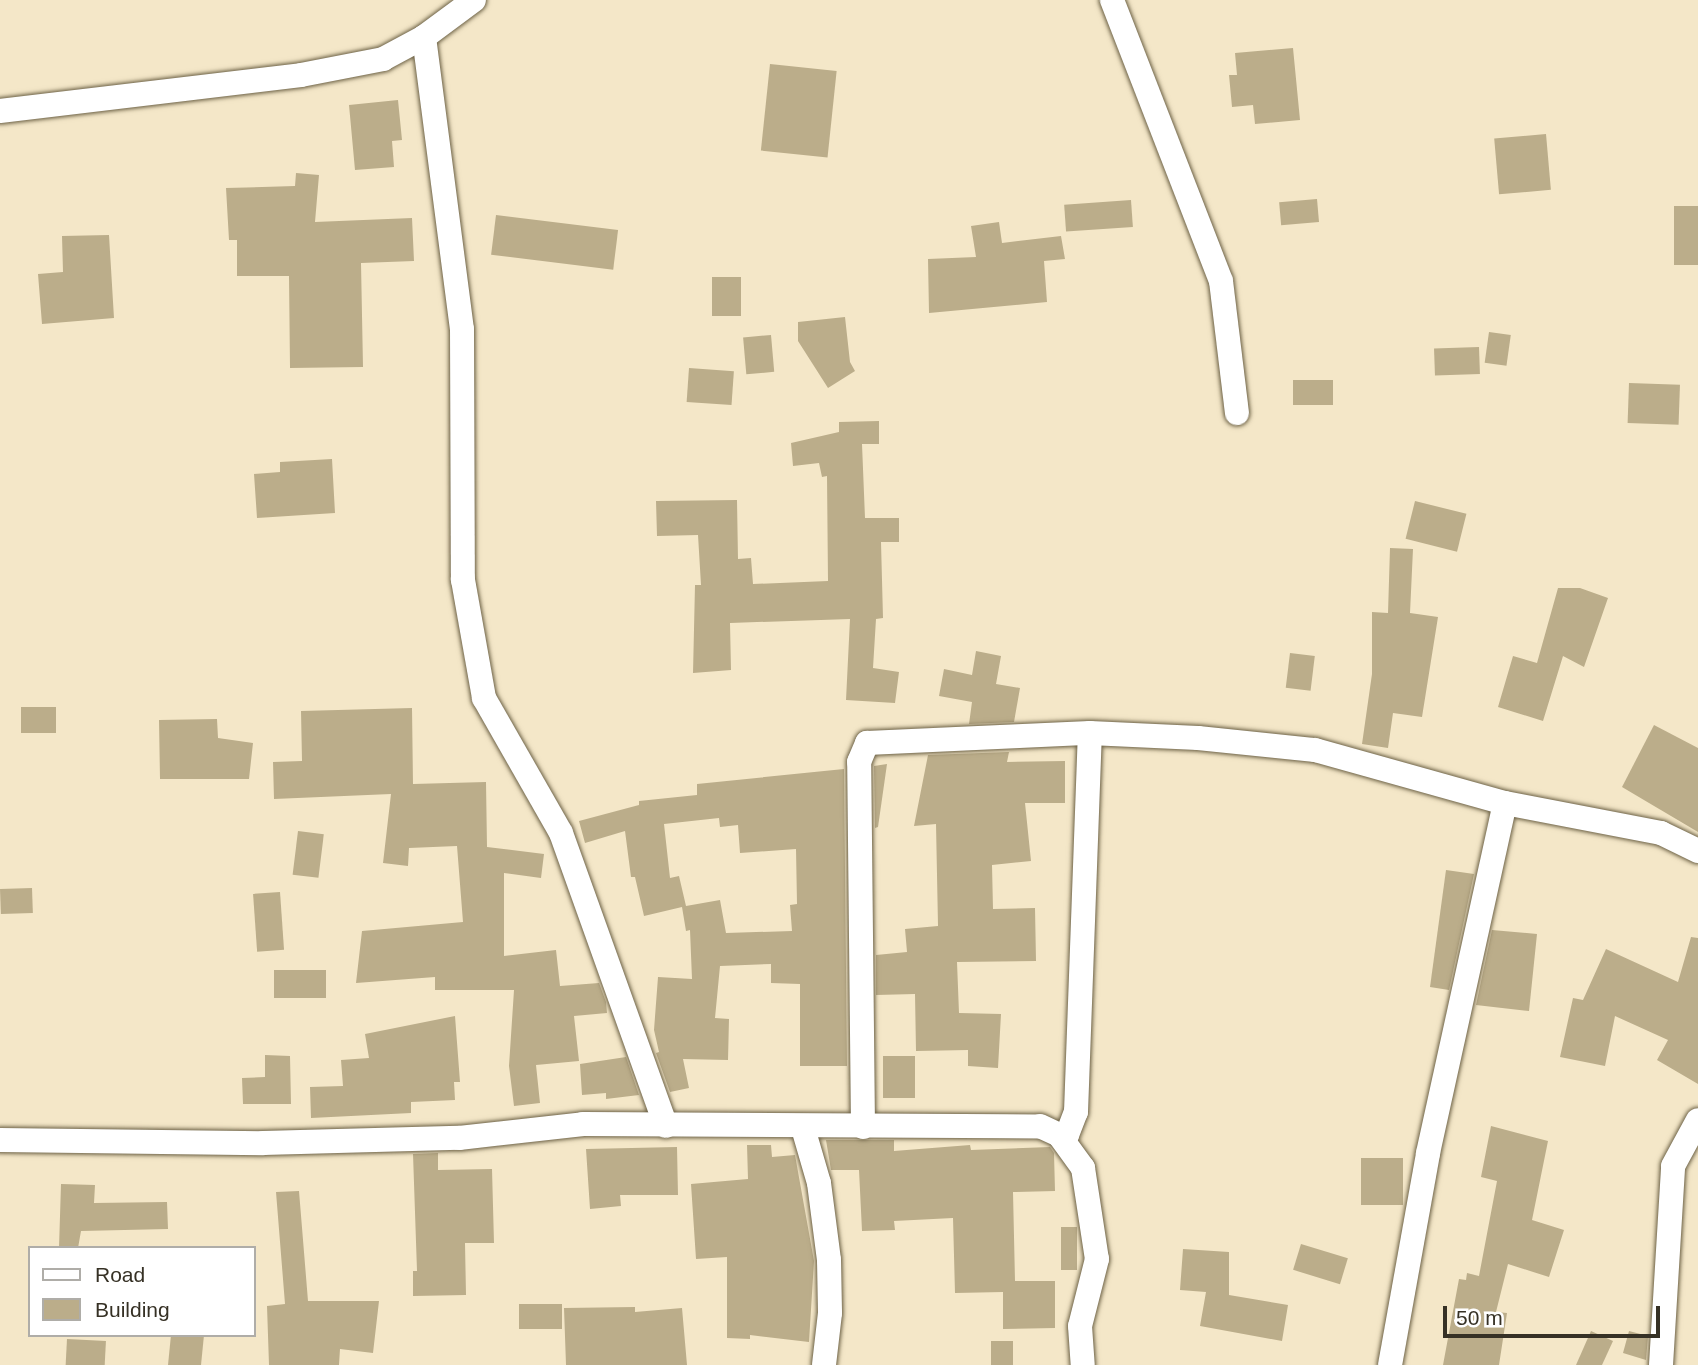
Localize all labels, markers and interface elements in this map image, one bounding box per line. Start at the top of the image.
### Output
legend [28,1246,256,1337]
text: Road [95,1263,145,1286]
scale bar [1446,1292,1663,1336]
text: Building [95,1298,170,1321]
text: 50 m [1456,1306,1503,1329]

